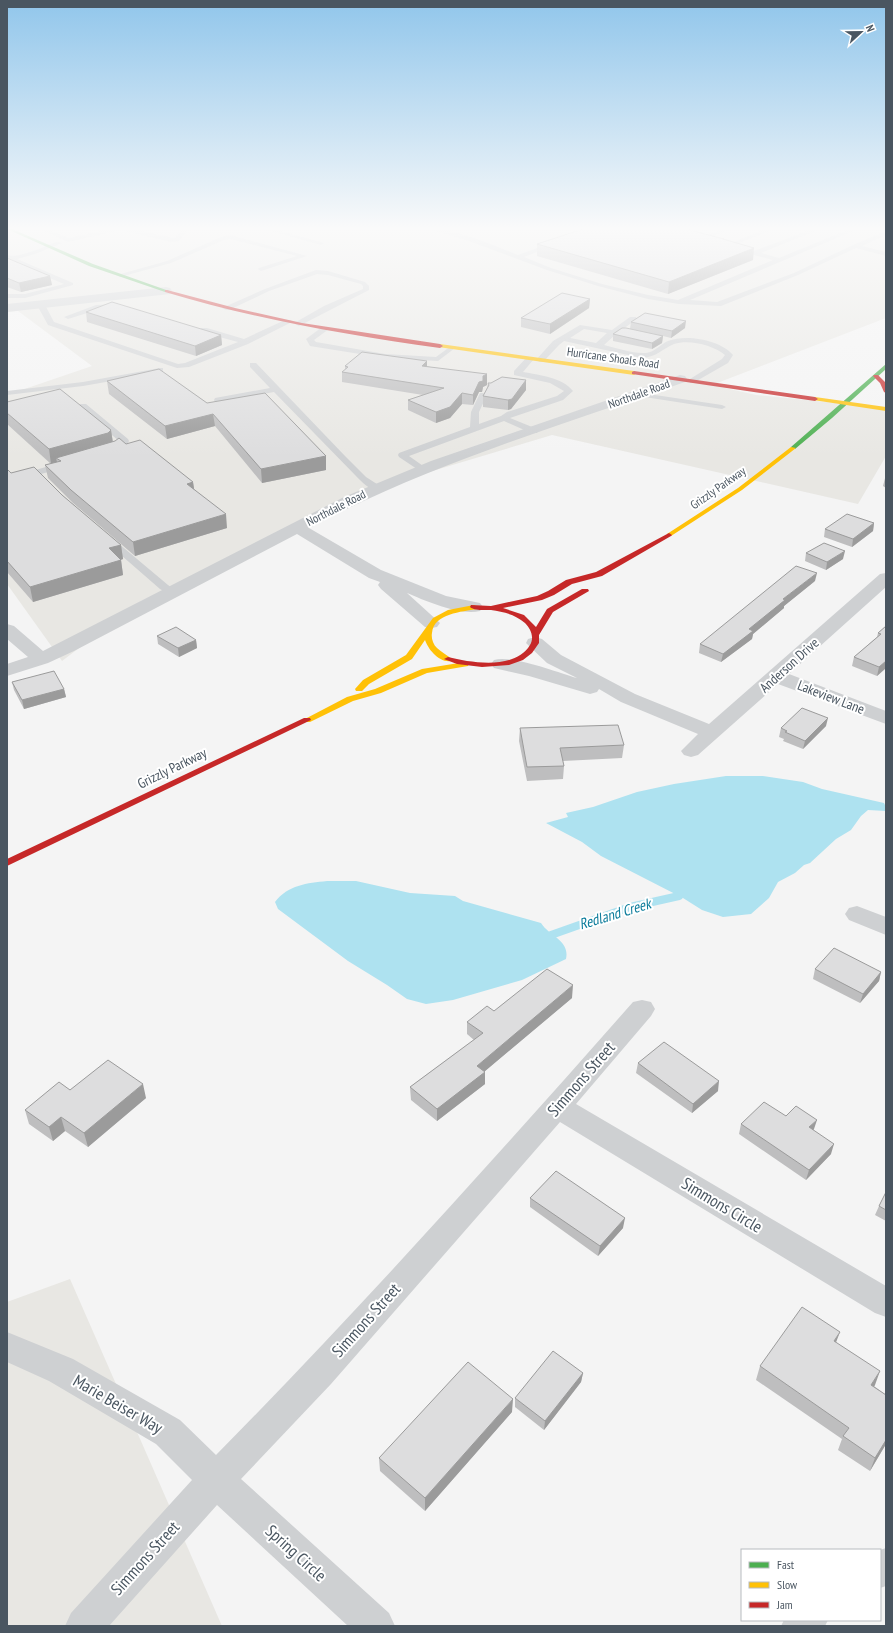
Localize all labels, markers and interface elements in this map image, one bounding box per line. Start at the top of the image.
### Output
north arrow [841,12,881,52]
text: N [863,23,878,34]
street label: Hurricane Shoals Road [566,344,660,371]
street label: Northdale Road [606,375,672,412]
street label: Grizzly Parkway [687,463,749,512]
street label: Northdale Road [304,486,368,529]
street label: Anderson Drive [756,633,823,696]
street label: Lakeview Lane [795,676,867,718]
street label: Grizzly Parkway [134,743,210,792]
water label: Redland Creek [577,893,655,933]
street label: Simmons Street [542,1037,620,1121]
street label: Simmons Circle [678,1172,766,1238]
street label: Simmons Street [327,1278,405,1362]
street label: Marie Beiser Way [69,1369,167,1439]
street label: Simmons Street [106,1516,184,1600]
street label: Spring Circle [261,1520,331,1586]
legend [741,1549,881,1621]
text: Fast [777,1557,795,1572]
text: Slow [777,1577,798,1592]
text: Jam [776,1597,793,1612]

